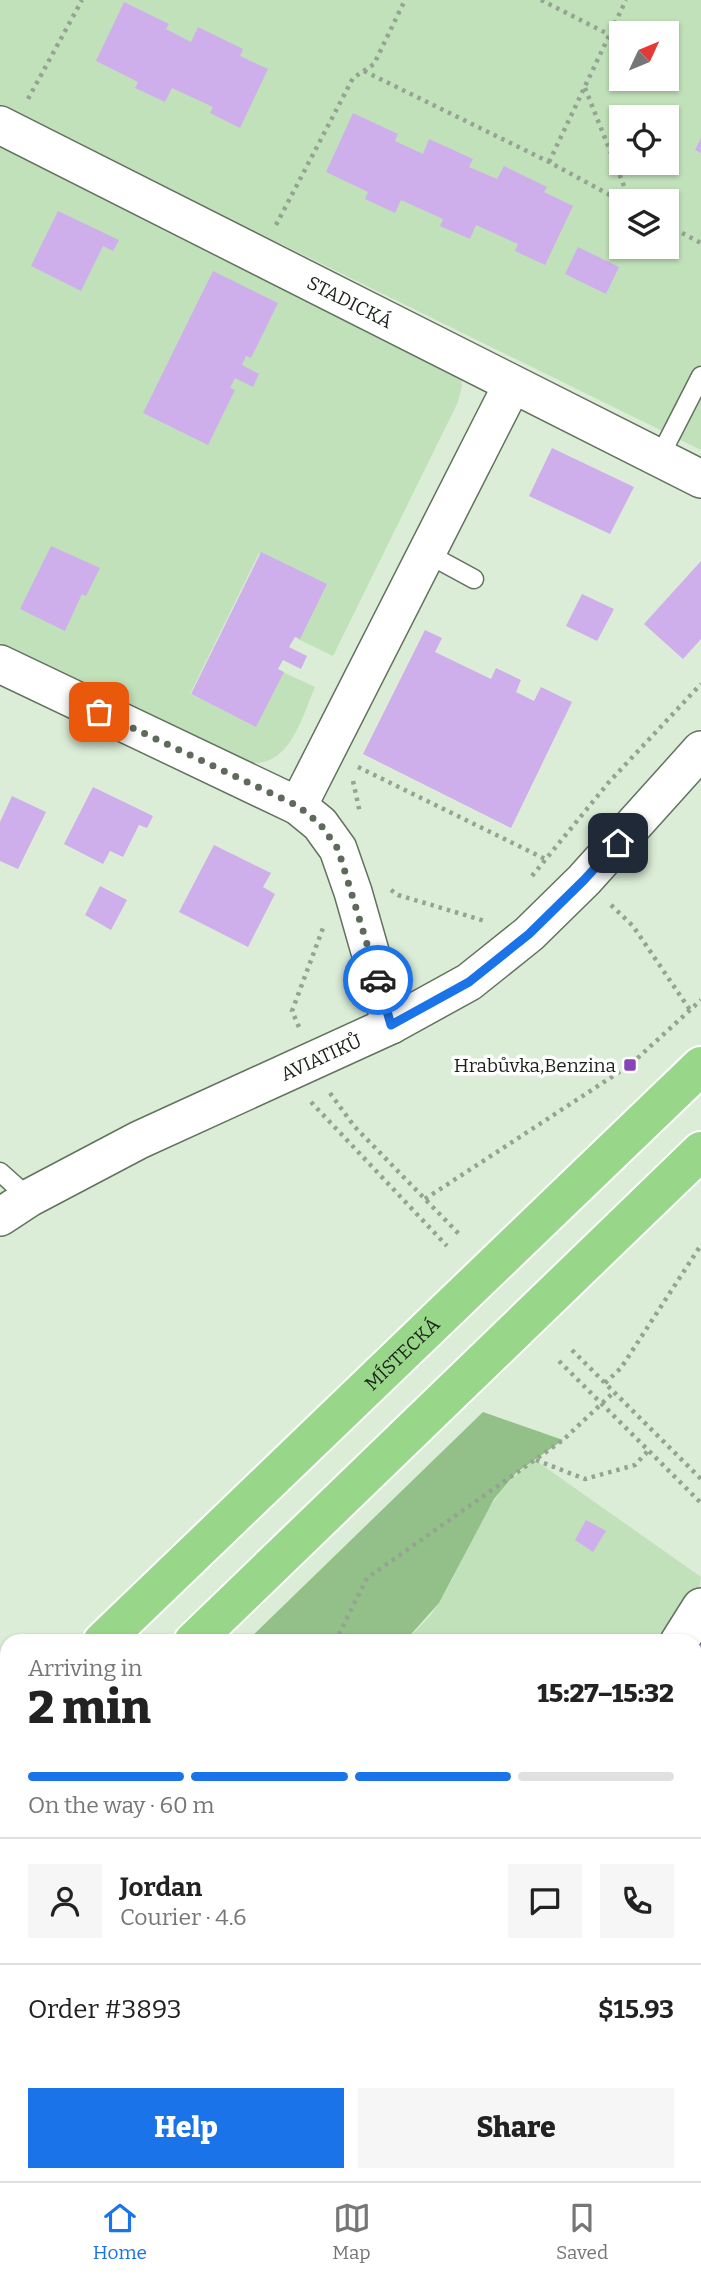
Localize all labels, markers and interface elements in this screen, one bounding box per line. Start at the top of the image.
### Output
north arrow [609,21,679,91]
map controls [609,21,679,259]
button: locate [609,105,679,175]
button: layers [609,189,679,259]
street label: STADICKÁ [303,271,397,333]
pin [69,682,129,742]
icon: bag [80,693,118,731]
pin [588,813,648,873]
icon: home [599,824,637,862]
courier [343,945,413,1015]
icon: car [359,961,397,999]
street label: AVIATIKŮ [277,1029,365,1085]
place label: Hrabůvka,Benzina [454,1054,617,1077]
marker: Hrabůvka,Benzina [622,1057,638,1073]
street label: MÍSTECKÁ [360,1312,444,1395]
text: Arriving in [28,1654,142,1682]
text: 15:27–15:32 [537,1678,674,1709]
text: 2 min [28,1680,151,1735]
text: On the way · 60 m [28,1791,214,1819]
button: person [28,1864,102,1938]
button: chat [508,1864,582,1938]
button: phone [600,1864,674,1938]
text: Jordan [120,1872,202,1903]
text: Courier · 4.6 [120,1903,247,1931]
text: Order #3893 [28,1994,182,2025]
text: $15.93 [598,1994,674,2025]
button: Help [28,2088,344,2168]
button: Share [358,2088,674,2168]
tab: Home [93,2199,147,2264]
tab: Map [332,2199,371,2264]
tab: Saved [556,2199,608,2264]

